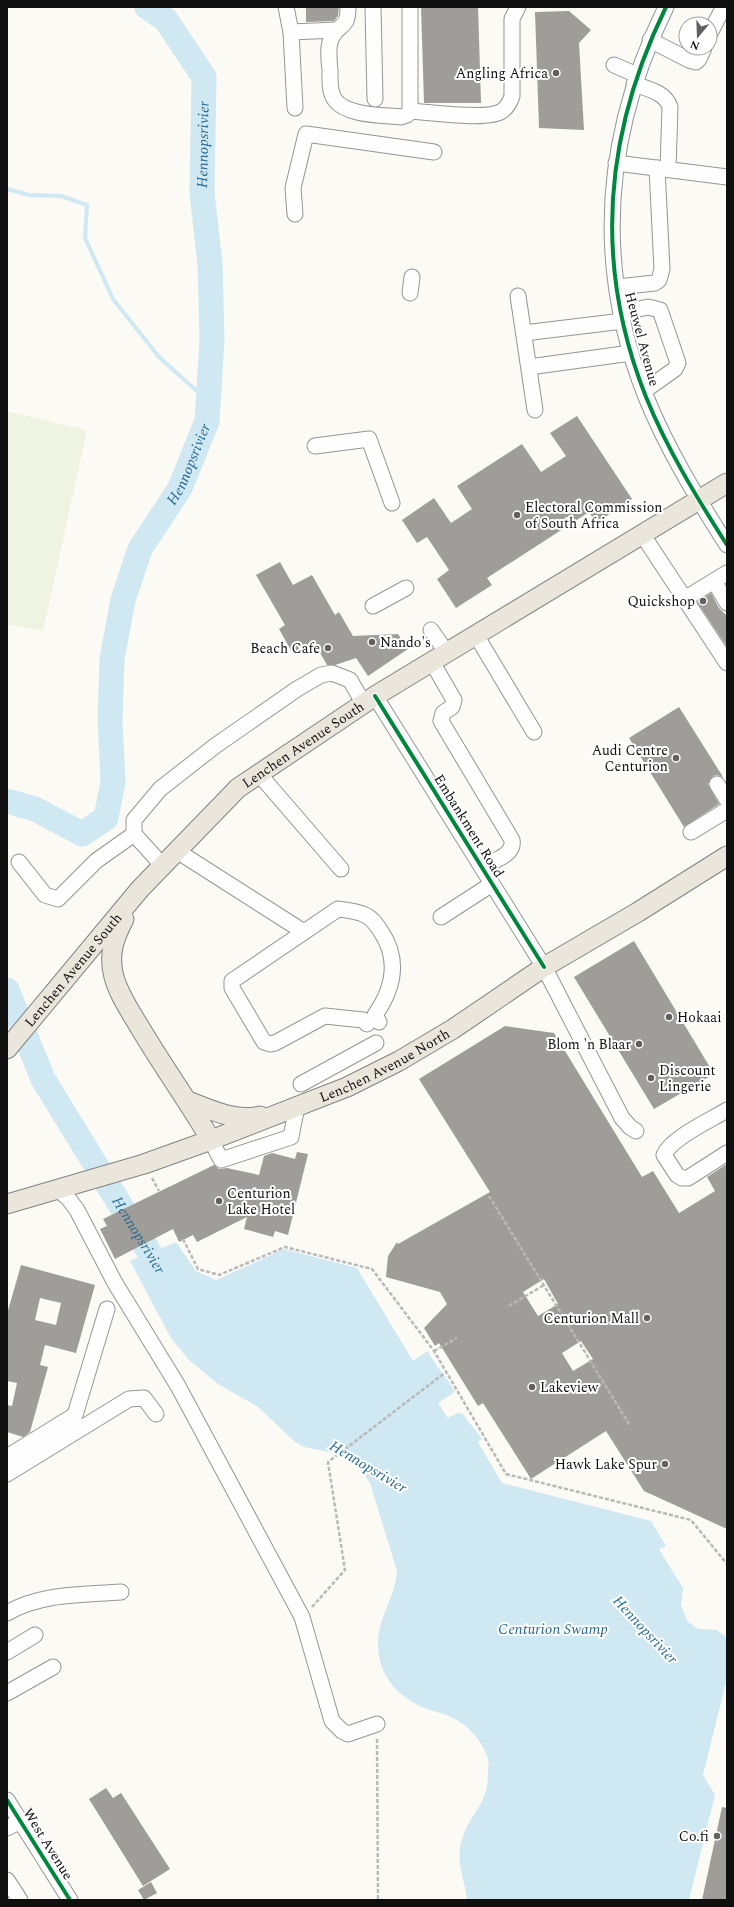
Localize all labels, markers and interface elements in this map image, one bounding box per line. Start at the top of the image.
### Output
north arrow [678,16,718,56]
text: N [688,35,702,54]
place label: Angling Africa [456,63,548,84]
marker: Angling Africa [551,68,561,78]
water label: Hennopsrivier [191,100,215,188]
street label: Heuwel Avenue [619,289,665,389]
water label: Hennopsrivier [160,419,217,509]
place label: Electoral Commission of South Africa [525,497,663,534]
marker: Electoral Commission of South Africa [512,510,522,520]
place label: Quickshop [628,591,695,612]
marker: Quickshop [698,596,708,606]
place label: Nando's [380,632,431,653]
marker: Nando's [367,637,377,647]
place label: Beach Cafe [250,638,320,659]
marker: Beach Cafe [323,643,333,653]
street label: Lenchen Avenue South [238,696,368,793]
place label: Audi Centre Centurion [592,740,668,777]
marker: Audi Centre Centurion [671,753,681,763]
street label: Embankment Road [429,770,509,882]
street label: Lenchen Avenue South [19,908,127,1032]
place label: Hokaai [677,1007,722,1028]
marker: Hokaai [664,1012,674,1022]
street label: Lenchen Avenue North [316,1023,454,1107]
place label: Blom 'n Blaar [547,1034,631,1055]
marker: Blom 'n Blaar [634,1039,644,1049]
place label: Discount Lingerie [659,1060,716,1097]
marker: Discount Lingerie [646,1073,656,1083]
place label: Centurion Lake Hotel [227,1183,295,1220]
water label: Hennopsrivier [106,1192,172,1279]
marker: Centurion Lake Hotel [214,1196,224,1206]
place label: Centurion Mall [544,1308,639,1329]
marker: Centurion Mall [642,1313,652,1323]
place label: Lakeview [540,1377,599,1398]
marker: Lakeview [527,1382,537,1392]
water label: Hennopsrivier [325,1435,412,1500]
place label: Hawk Lake Spur [555,1454,657,1475]
marker: Hawk Lake Spur [660,1459,670,1469]
water label: Hennopsrivier [607,1590,684,1670]
water label: Centurion Swamp [498,1618,608,1641]
street label: West Avenue [18,1804,78,1884]
place label: Co.fi [679,1826,709,1847]
marker: Co.fi [712,1831,722,1841]

